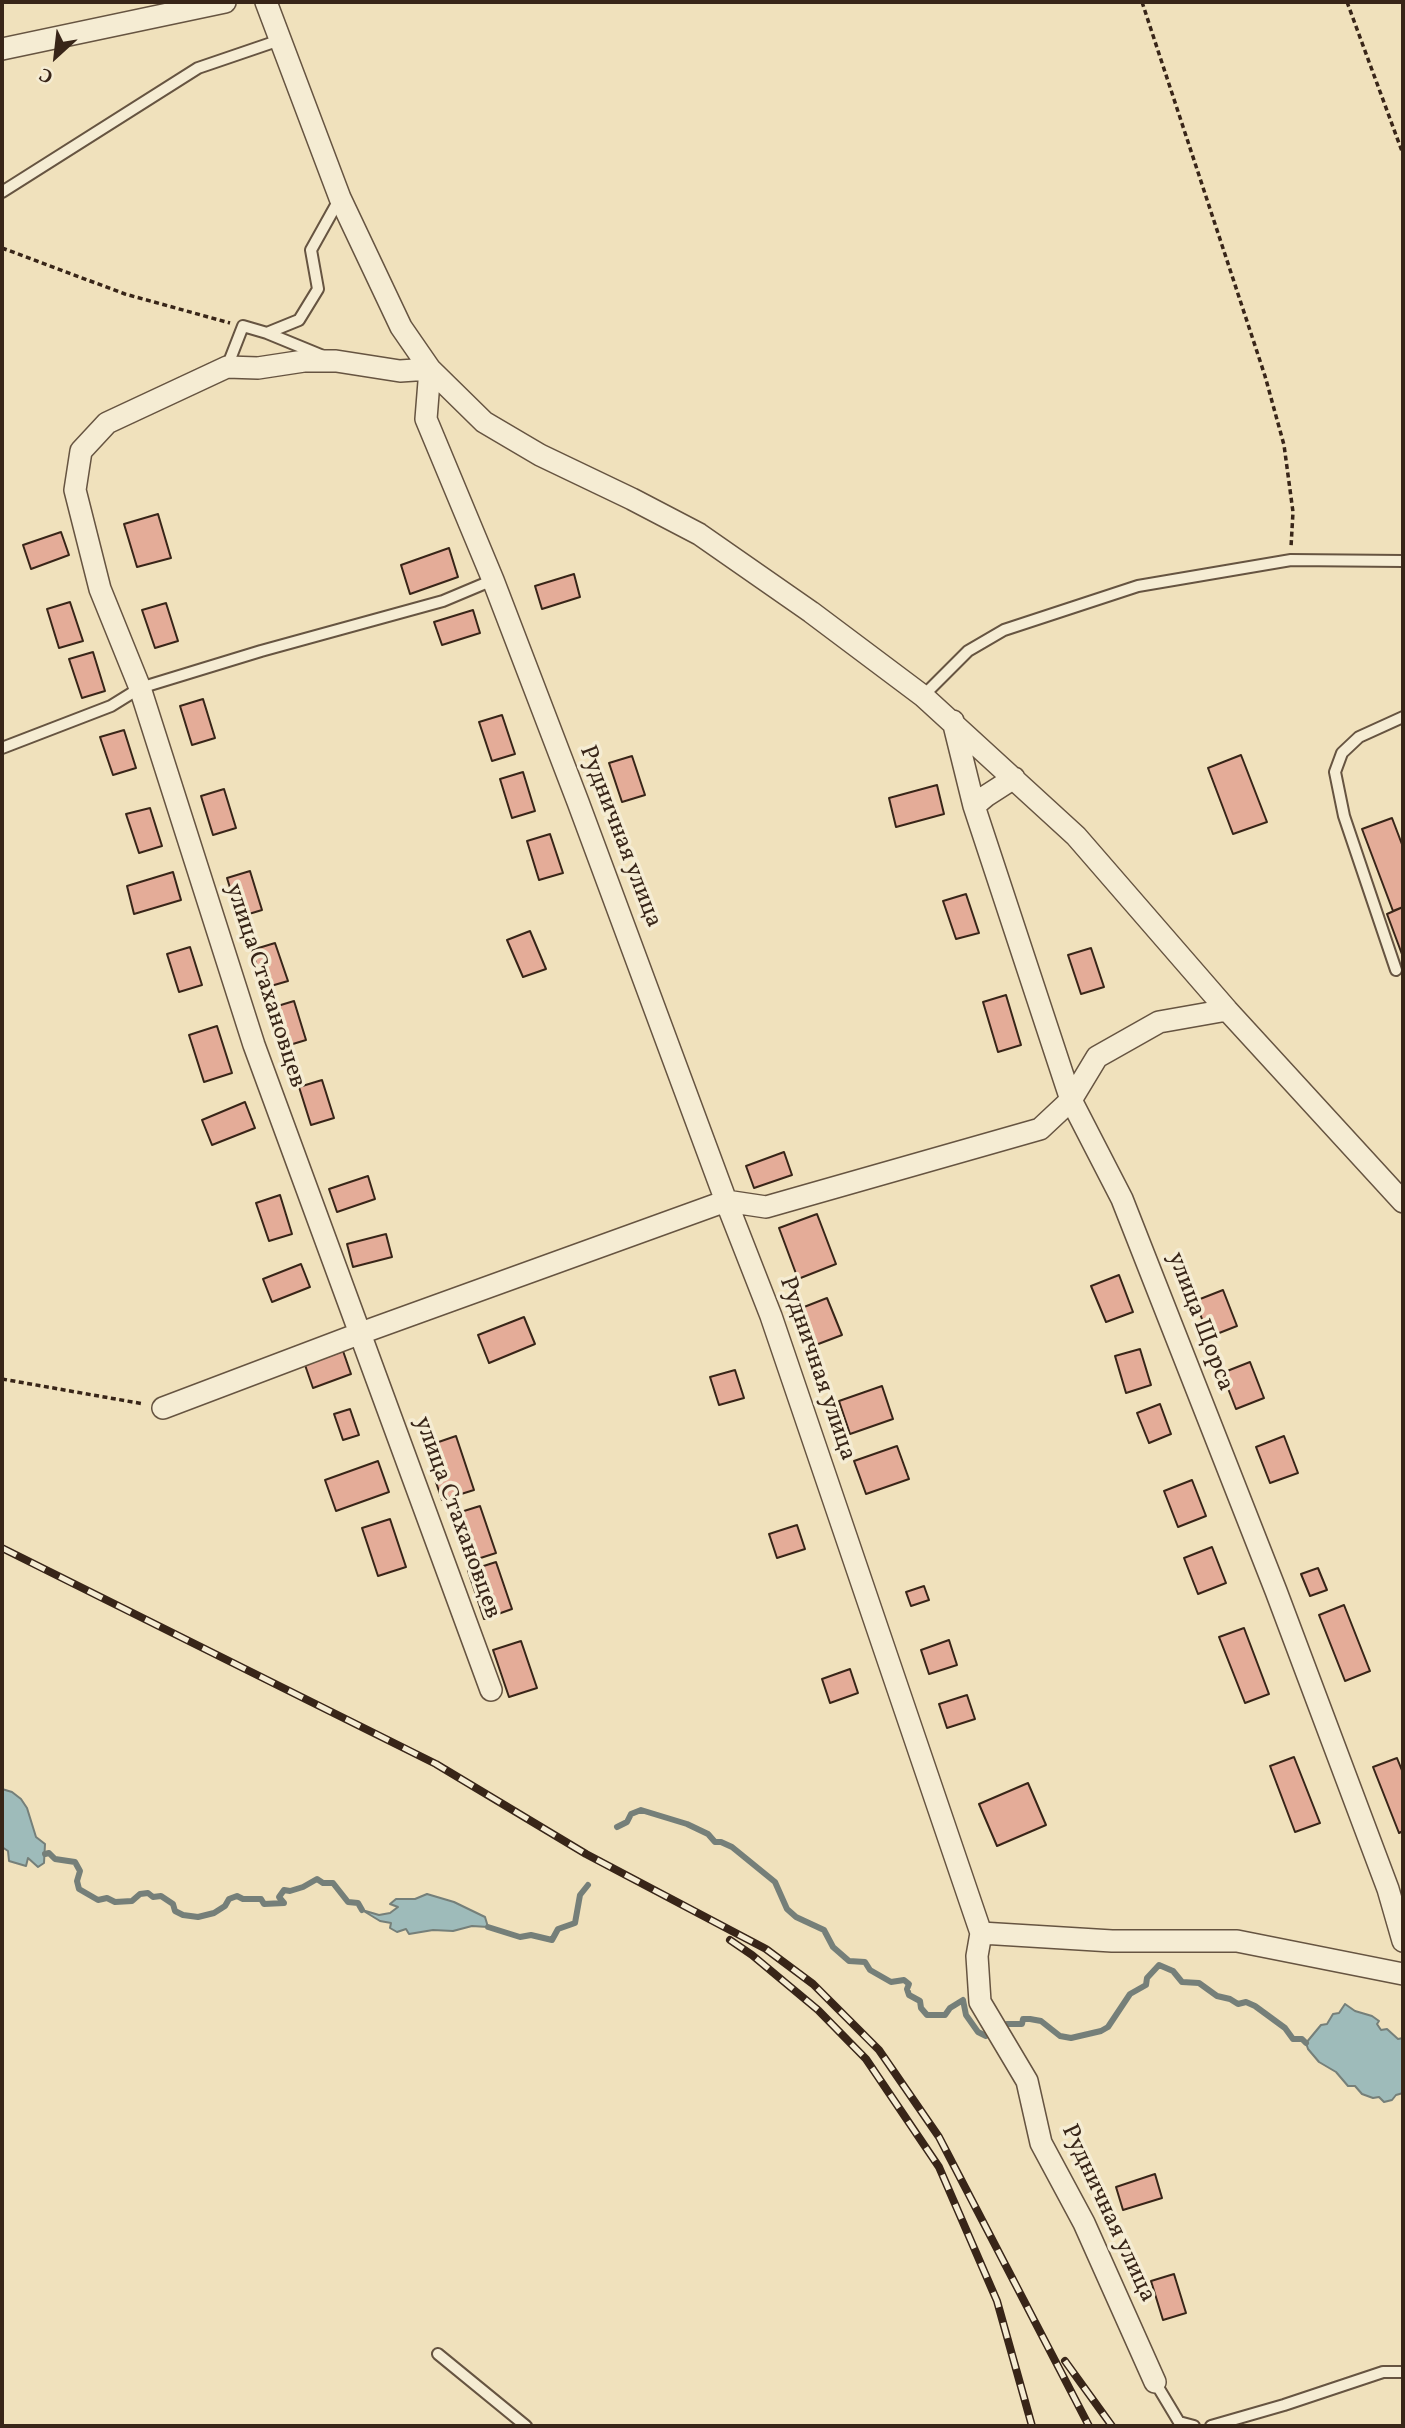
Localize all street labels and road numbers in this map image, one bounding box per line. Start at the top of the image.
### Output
street label: Рудничная улица [571,742,667,932]
street label: улица Стахановцев [217,880,311,1092]
street label: улица Щорса [1159,1249,1239,1395]
street label: Рудничная улица [771,1273,861,1465]
street label: улица Стахановцев [406,1413,506,1623]
street label: Рудничная улица [1053,2121,1161,2307]

